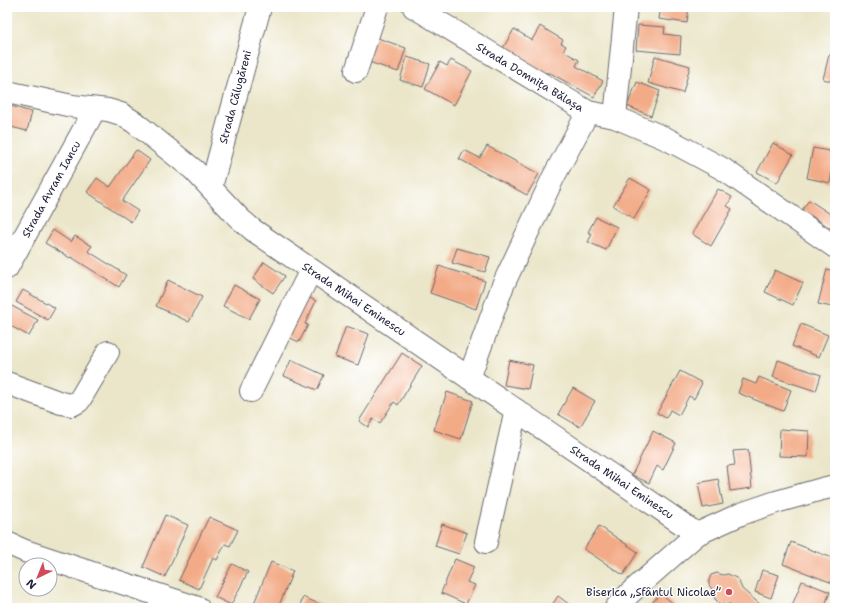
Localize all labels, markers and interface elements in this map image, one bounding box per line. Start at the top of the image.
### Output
street label: Strada Domnița Bălașa [473,39,586,116]
street label: Strada Călugăreni [216,49,255,146]
street label: Strada Avram Iancu [19,138,84,240]
street label: Strada Mihai Eminescu [299,259,408,340]
street label: Strada Mihai Eminescu [567,442,676,523]
north arrow [18,557,58,597]
text: N [23,575,40,592]
place label: Biserica „Sfântul Nicolae” [586,585,722,600]
marker: Biserica „Sfântul Nicolae” [724,587,734,597]

